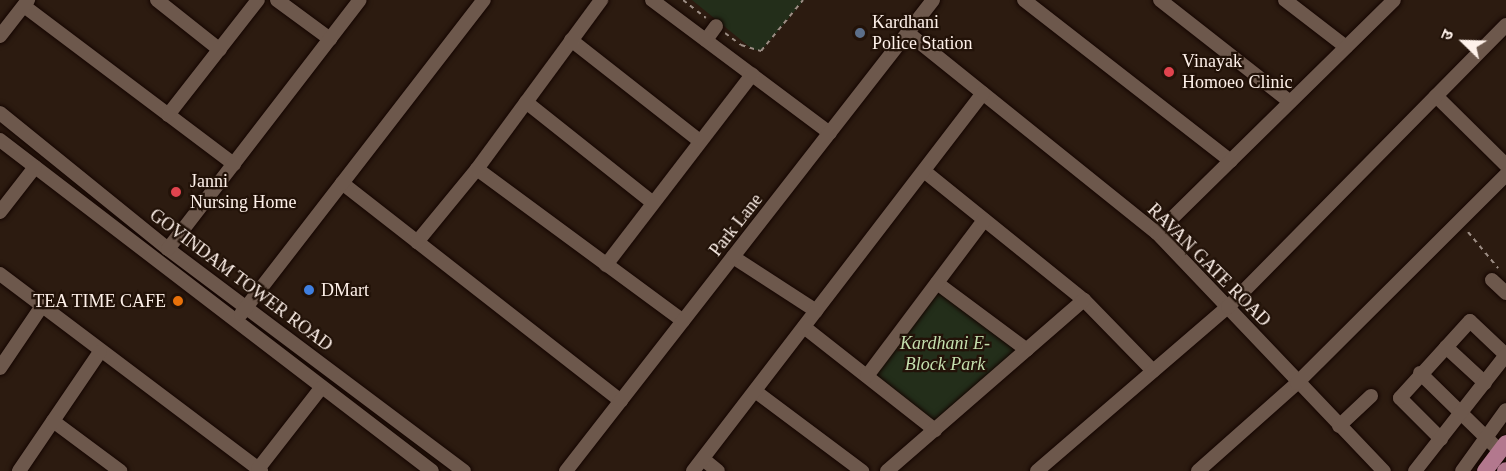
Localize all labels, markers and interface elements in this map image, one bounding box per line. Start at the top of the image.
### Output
place label: Kardhani Police Station [872,12,972,54]
north arrow [1434,12,1494,72]
marker: Kardhani Police Station [853,26,867,40]
text: उ [1437,27,1457,42]
place label: Vinayak Homoeo Clinic [1182,51,1292,94]
marker: Vinayak Homoeo Clinic [1160,63,1178,81]
place label: Janni Nursing Home [190,171,296,213]
marker: Janni Nursing Home [167,183,185,201]
street label: Park Lane [705,189,767,261]
street label: RAVAN GATE ROAD [1143,199,1275,331]
street label: GOVINDAM TOWER ROAD [145,204,337,356]
place label: DMart [321,279,369,301]
marker: DMart [302,283,316,297]
place label: TEA TIME CAFE [32,290,166,312]
marker: TEA TIME CAFE [171,294,185,308]
park label: Kardhani E- Block Park [900,333,990,376]

